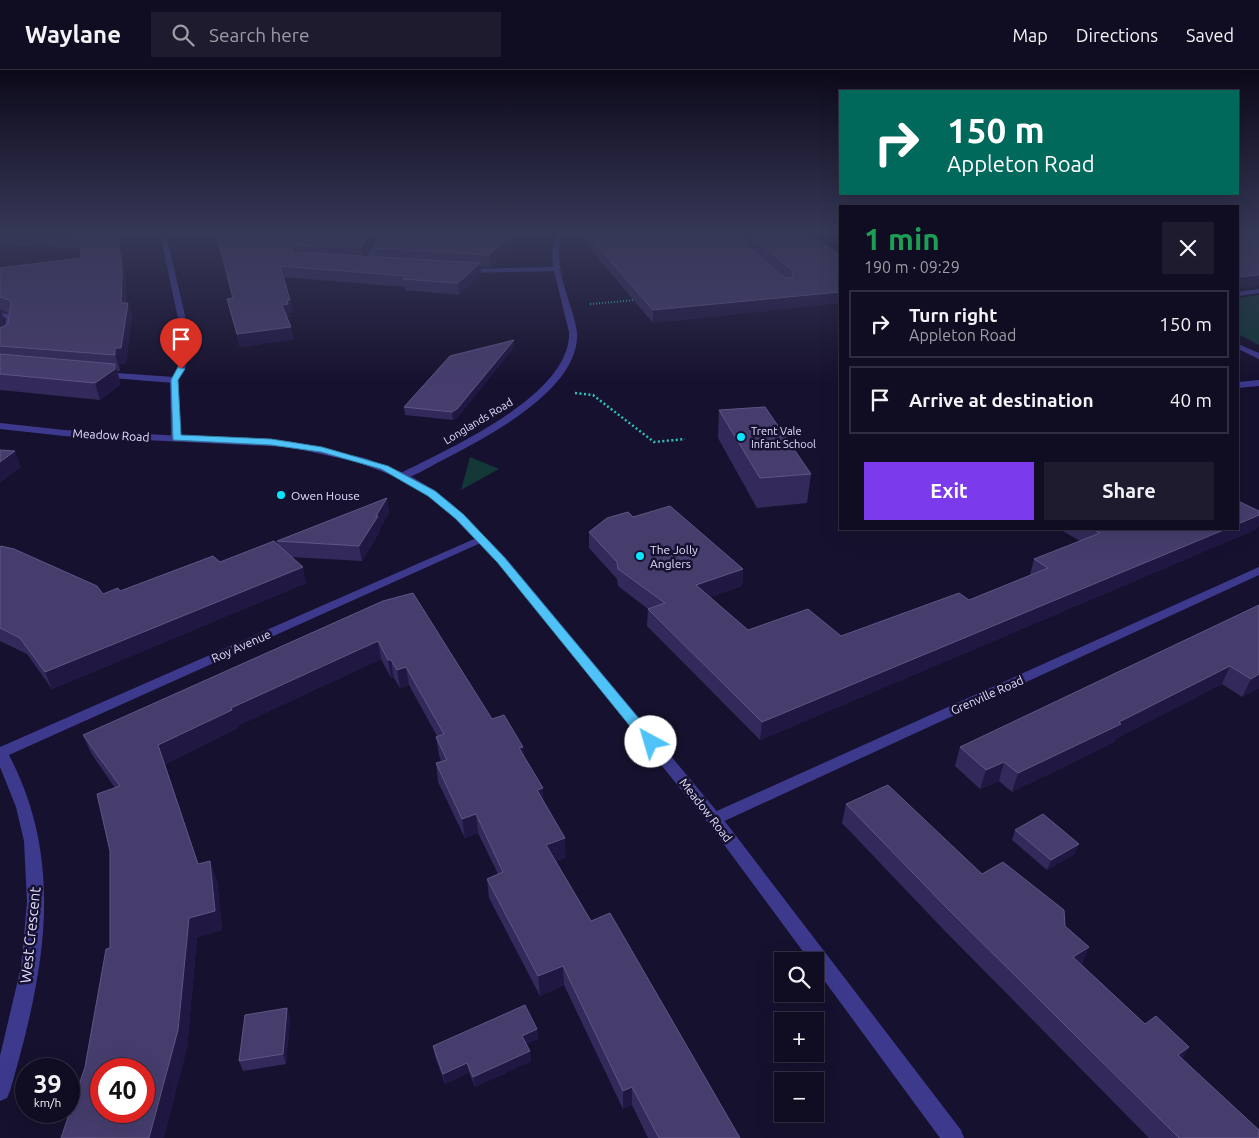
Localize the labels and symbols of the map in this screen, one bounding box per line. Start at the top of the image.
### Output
pin [160,318,202,369]
street label: Longlands Road [441,396,515,446]
place label: Trent Vale Infant School [751,425,816,450]
street label: Meadow Road [72,426,150,444]
marker: Trent Vale Infant School [735,431,747,443]
marker: Owen House [275,489,287,501]
place label: Owen House [291,489,360,502]
place label: The Jolly Anglers [650,543,698,570]
marker: The Jolly Anglers [634,550,646,562]
street label: Roy Avenue [209,627,273,665]
street label: Grenville Road [949,673,1025,717]
position arrow [624,715,676,767]
street label: Meadow Road [677,776,735,844]
street label: West Crescent [16,886,44,984]
speed limit sign: 40 [90,1058,155,1123]

